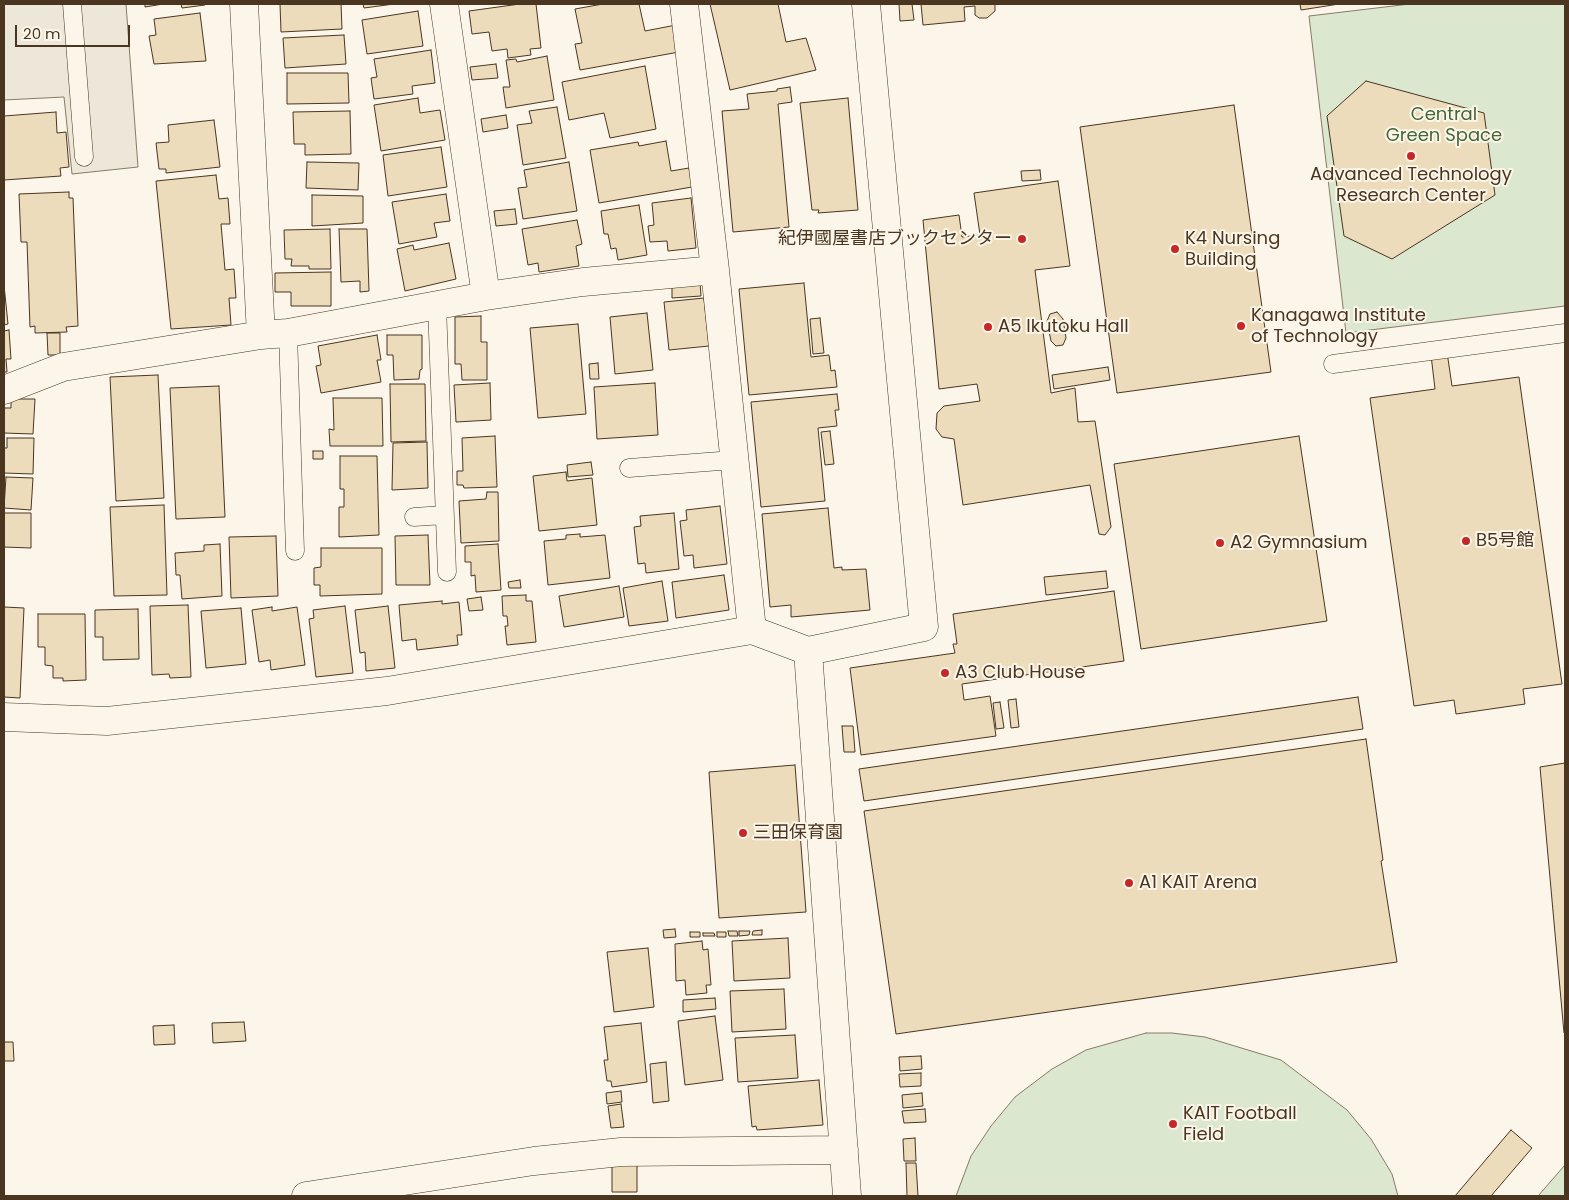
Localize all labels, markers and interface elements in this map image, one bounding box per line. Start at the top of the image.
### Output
scale bar [18,15,132,47]
text: 20 m [23,23,61,44]
park label: Central Green Space [1386,104,1502,146]
marker: Advanced Technology Research Center [1405,150,1417,162]
place label: Advanced Technology Research Center [1310,164,1512,206]
place label: 紀伊國屋書店ブックセンター [778,228,1012,250]
place label: K4 Nursing Building [1185,228,1280,270]
marker: 紀伊國屋書店ブックセンター [1016,233,1028,245]
marker: K4 Nursing Building [1169,243,1181,255]
place label: Kanagawa Institute of Technology [1251,305,1426,348]
place label: A5 Ikutoku Hall [998,316,1129,338]
marker: Kanagawa Institute of Technology [1235,320,1247,332]
marker: A5 Ikutoku Hall [982,321,994,333]
place label: B5号館 [1476,530,1534,552]
place label: A2 Gymnasium [1230,532,1368,554]
marker: B5号館 [1460,535,1472,547]
marker: A2 Gymnasium [1214,537,1226,549]
place label: A3 Club House [955,662,1085,684]
marker: A3 Club House [939,667,951,679]
place label: 三田保育園 [753,822,843,844]
marker: 三田保育園 [737,827,749,839]
place label: A1 KAIT Arena [1139,872,1257,894]
marker: A1 KAIT Arena [1123,877,1135,889]
place label: KAIT Football Field [1183,1103,1297,1146]
marker: KAIT Football Field [1167,1118,1179,1130]

